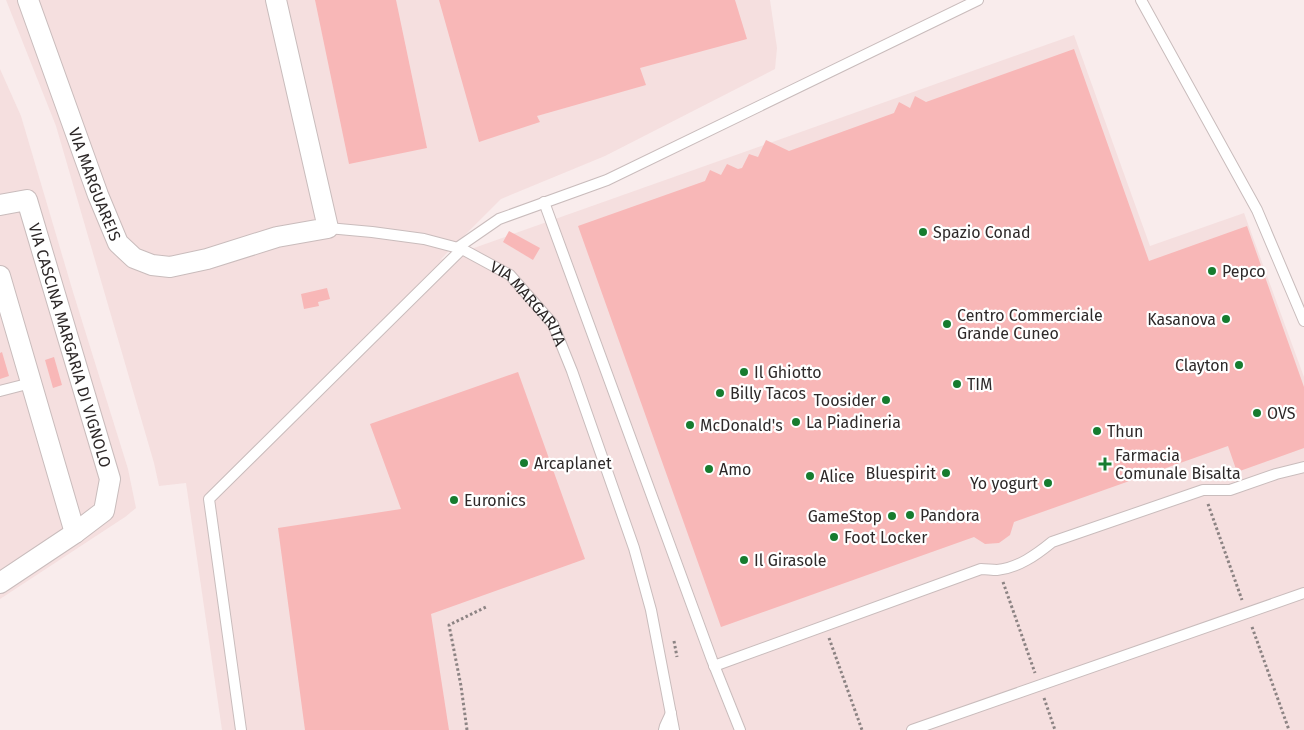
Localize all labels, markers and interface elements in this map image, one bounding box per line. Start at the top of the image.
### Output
street label: VIA MARGUAREIS [65,125,125,244]
street label: VIA CASCINA MARGARIA DI VIGNOLO [24,221,115,470]
place label: Spazio Conad [933,223,1031,242]
marker: Spazio Conad [917,226,929,238]
street label: VIA MARGARITA [487,257,570,349]
place label: Pepco [1222,262,1266,281]
marker: Pepco [1206,265,1218,277]
place label: Centro Commerciale Grande Cuneo [957,306,1103,343]
place label: Kasanova [1147,310,1216,329]
marker: Kasanova [1220,313,1232,325]
marker: Centro Commerciale Grande Cuneo [941,318,953,330]
place label: Clayton [1175,356,1229,375]
marker: Clayton [1233,359,1245,371]
place label: Il Ghiotto [754,363,822,382]
marker: Il Ghiotto [738,366,750,378]
place label: TIM [967,375,992,394]
marker: TIM [951,378,963,390]
place label: Billy Tacos [730,384,806,403]
marker: Billy Tacos [714,387,726,399]
place label: Toosider [813,391,877,410]
marker: Toosider [880,394,892,406]
place label: OVS [1267,404,1296,423]
marker: OVS [1251,407,1263,419]
place label: La Piadineria [806,413,901,432]
place label: McDonald's [700,416,783,435]
marker: La Piadineria [790,416,802,428]
marker: McDonald's [684,419,696,431]
place label: Thun [1107,422,1143,441]
marker: Thun [1091,425,1103,437]
place label: Farmacia Comunale Bisalta [1115,446,1241,483]
place label: Arcaplanet [534,454,612,473]
marker: Arcaplanet [518,457,530,469]
marker: Farmacia Comunale Bisalta [1099,458,1111,470]
place label: Amo [719,460,751,479]
marker: Amo [703,463,715,475]
place label: Bluespirit [866,464,936,483]
place label: Alice [820,467,854,486]
marker: Bluespirit [940,467,952,479]
marker: Alice [804,470,816,482]
place label: Yo yogurt [970,474,1038,493]
marker: Yo yogurt [1042,477,1054,489]
place label: Euronics [464,491,526,510]
marker: Euronics [448,494,460,506]
place label: Pandora [920,506,980,525]
place label: GameStop [808,507,882,526]
marker: Pandora [904,509,916,521]
marker: GameStop [886,510,898,522]
place label: Foot Locker [844,528,928,547]
marker: Foot Locker [828,531,840,543]
place label: Il Girasole [754,551,827,570]
marker: Il Girasole [738,554,750,566]

